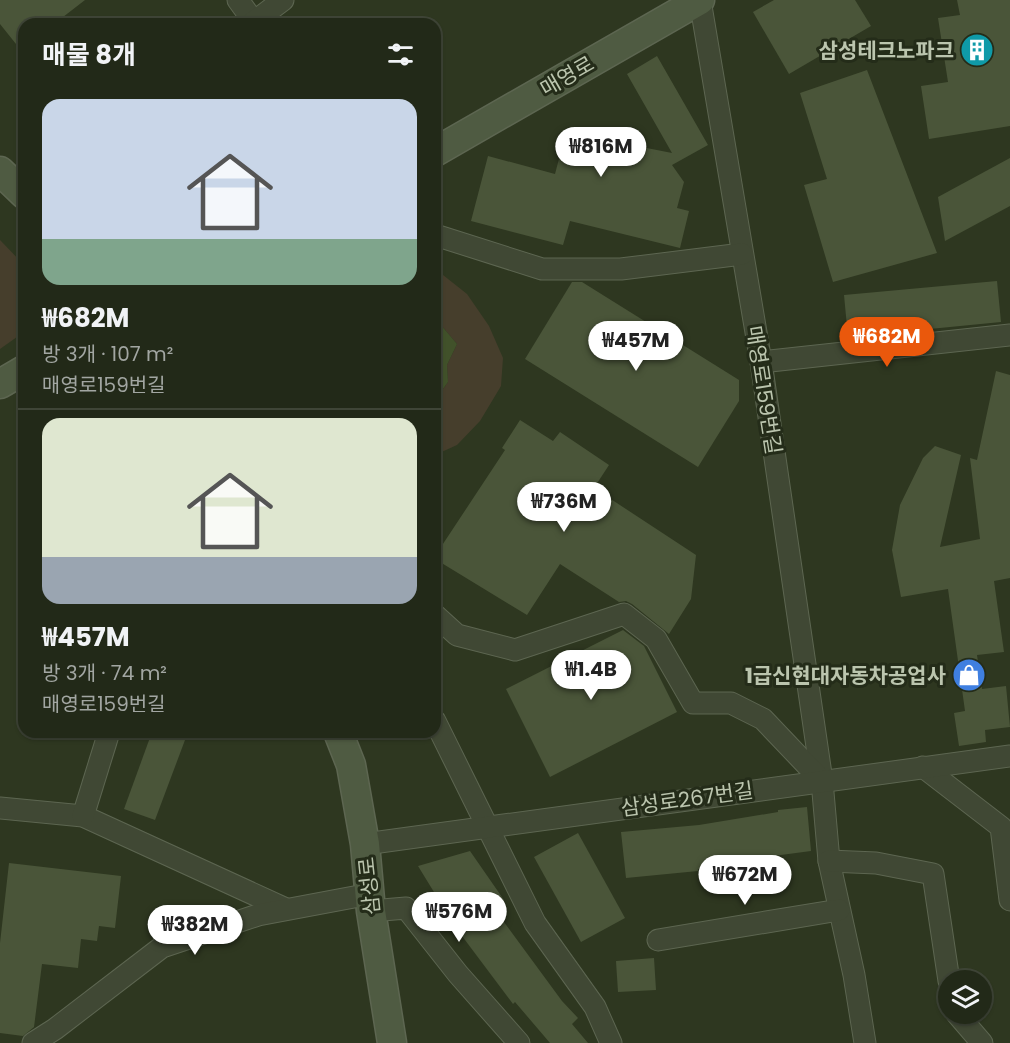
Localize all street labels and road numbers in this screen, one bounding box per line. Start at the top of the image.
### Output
street label: 매영로 [535,49,599,103]
street label: 매영로159번길 [740,324,788,456]
street label: 삼성로267번길 [619,775,755,823]
street label: 삼성로 [352,856,386,916]

